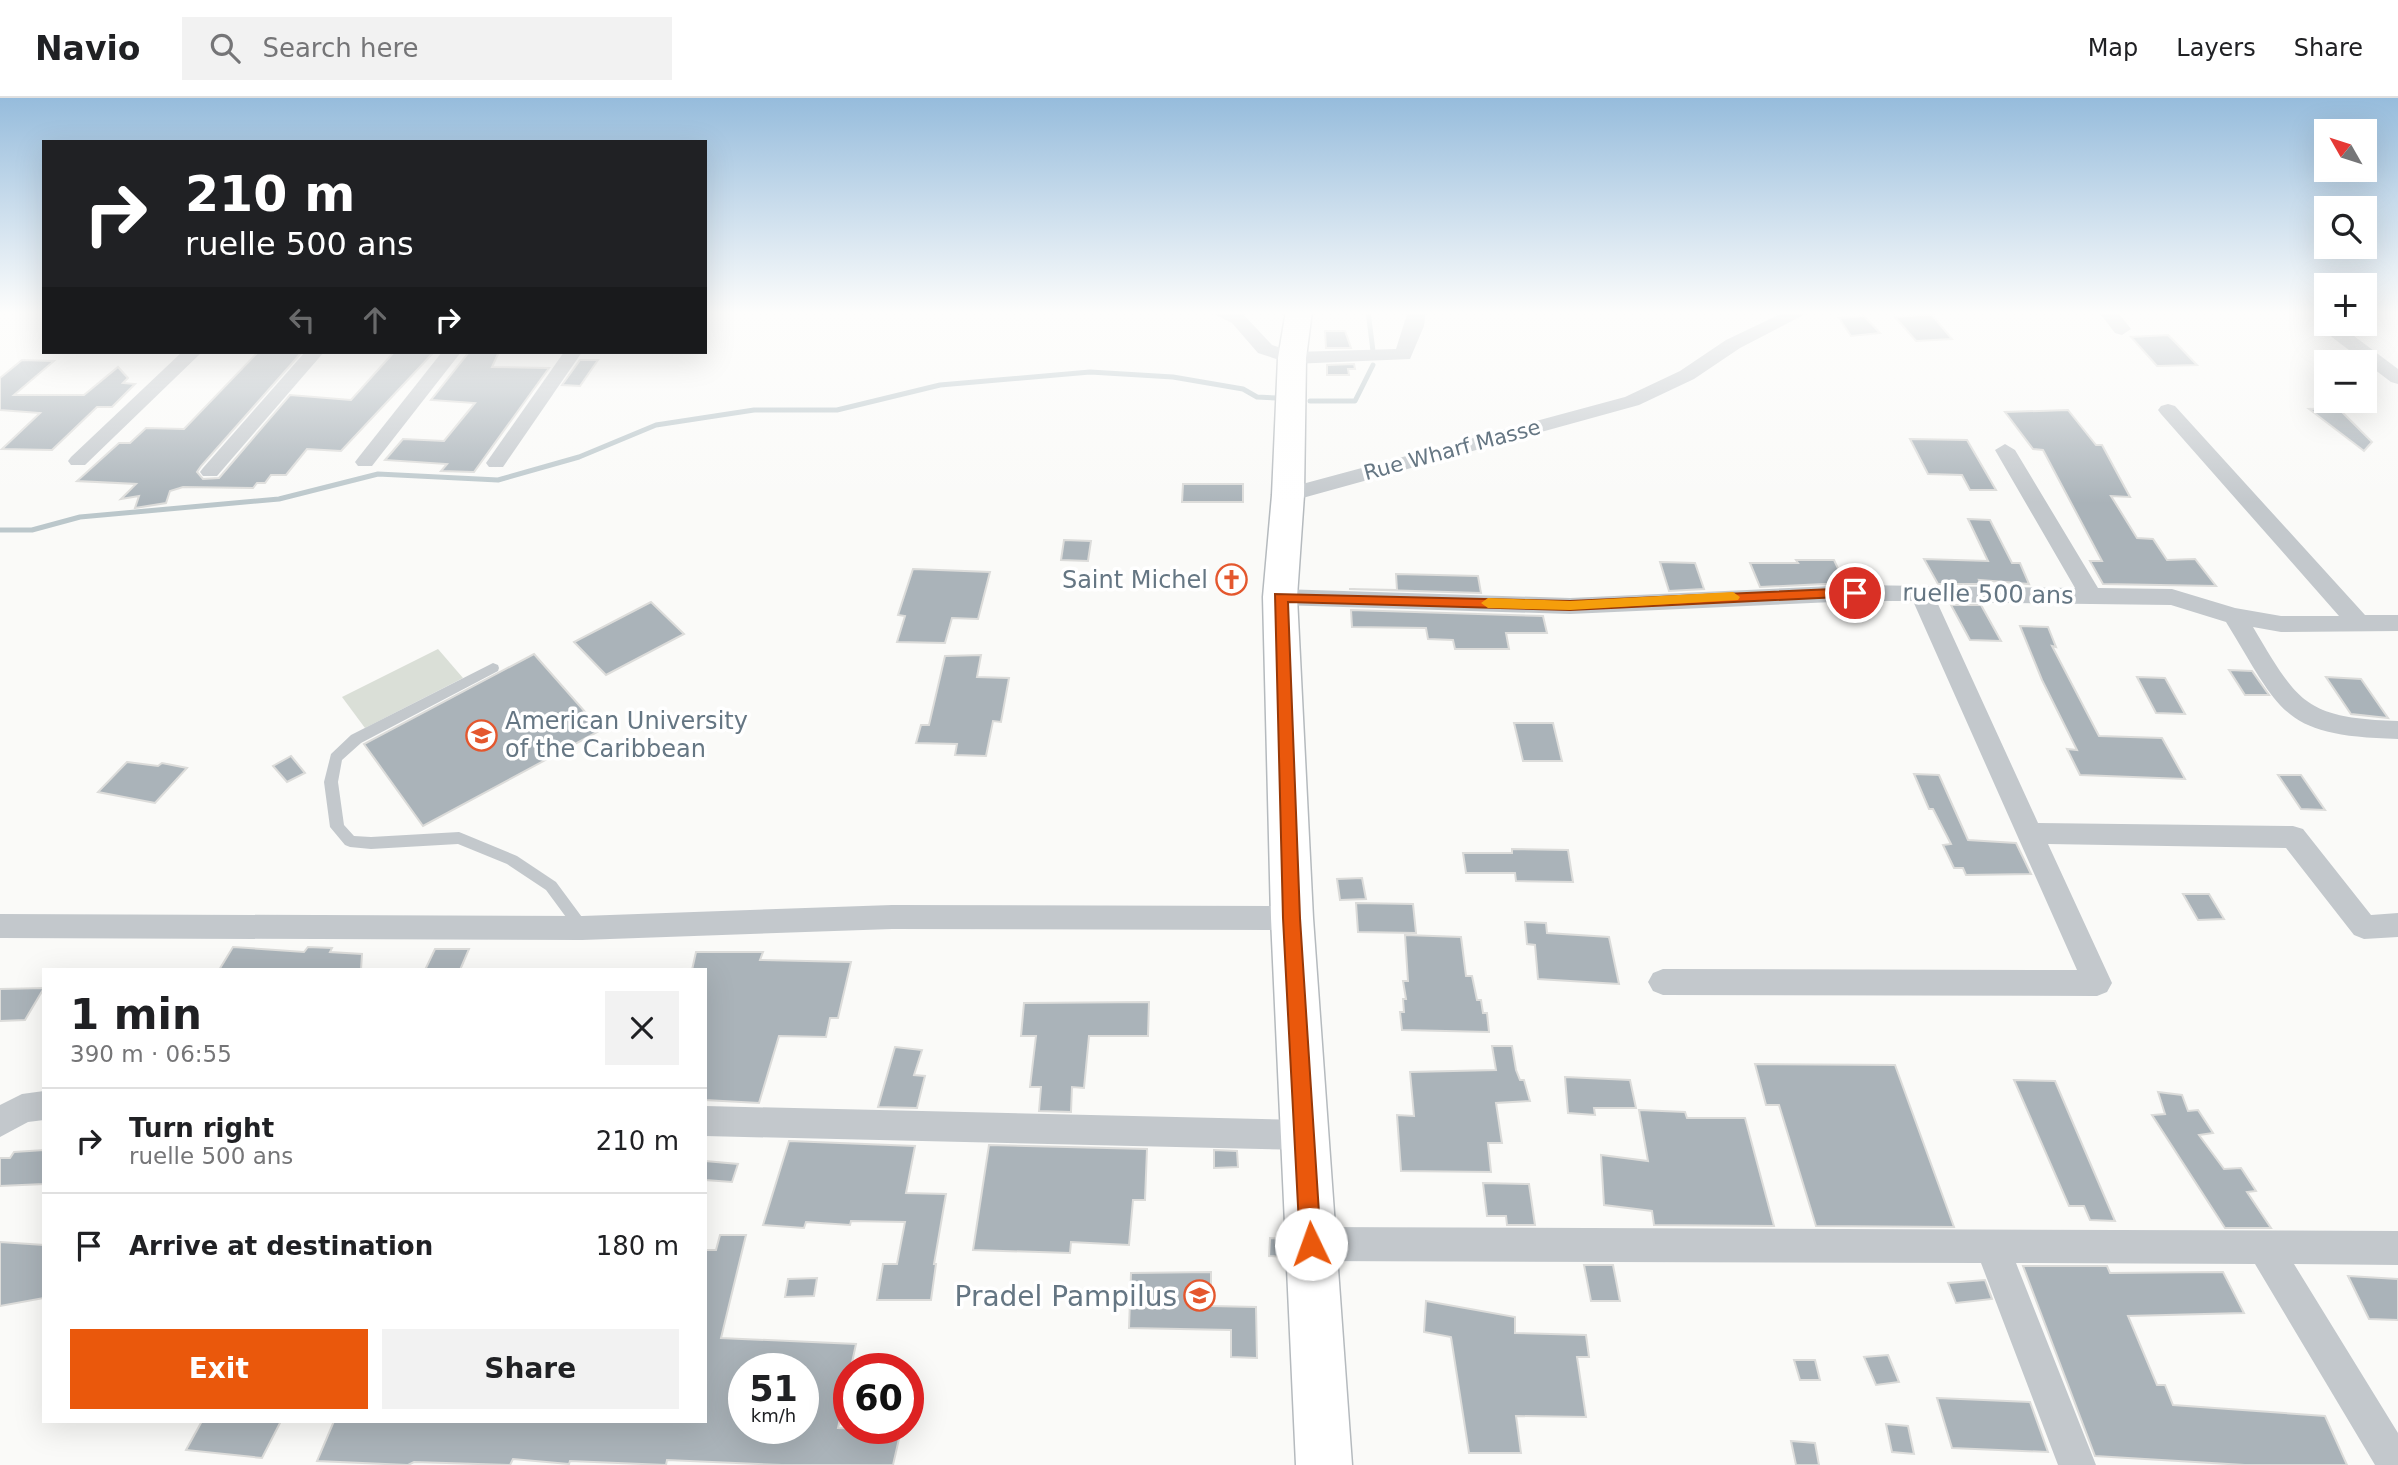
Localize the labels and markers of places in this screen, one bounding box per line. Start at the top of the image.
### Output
church icon: Saint Michel [1214,563,1248,597]
pin [1825,563,1885,623]
place label: Saint Michel [1062,566,1208,594]
place label: American University of the Caribbean [505,707,748,763]
school or university icon: American University of the Caribbean [465,718,499,752]
school or university icon: Pradel Pampilus [1183,1279,1217,1313]
place label: Pradel Pampilus [955,1280,1177,1313]

